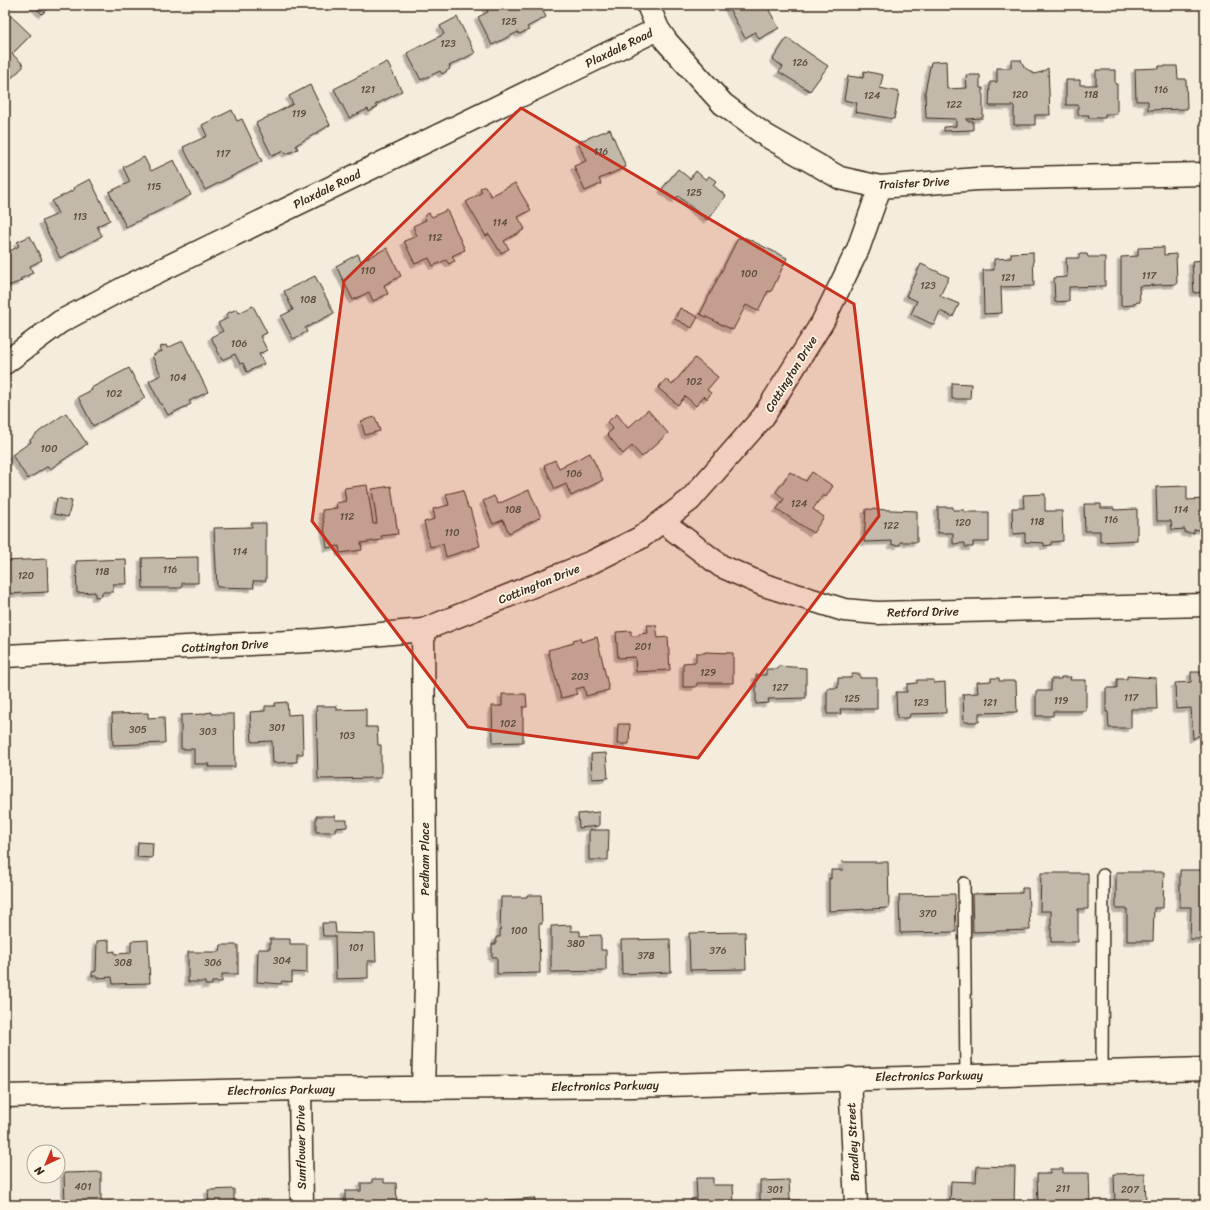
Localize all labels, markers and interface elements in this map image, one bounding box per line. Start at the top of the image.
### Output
house number: 125 [501,13,517,31]
street label: Plaxdale Road [581,22,657,74]
house number: 123 [440,35,456,53]
house number: 126 [792,54,808,72]
house number: 121 [361,81,375,99]
house number: 116 [1154,81,1168,99]
house number: 120 [1012,86,1028,104]
house number: 118 [1084,86,1098,104]
house number: 124 [864,87,880,105]
house number: 122 [946,96,962,114]
house number: 119 [292,105,306,123]
house number: 116 [594,143,608,161]
house number: 117 [216,145,231,163]
street label: Plaxdale Road [289,163,365,215]
street label: Traister Drive [878,170,950,196]
house number: 115 [147,178,161,196]
house number: 125 [686,184,702,202]
house number: 113 [73,208,88,226]
house number: 114 [493,214,507,232]
house number: 112 [428,229,442,247]
house number: 110 [361,262,375,280]
house number: 100 [741,265,757,283]
house number: 117 [1142,267,1157,285]
house number: 121 [1001,269,1015,287]
house number: 123 [920,277,936,295]
house number: 108 [300,291,316,309]
street label: Cottington Drive [759,331,823,417]
house number: 106 [231,335,247,353]
house number: 104 [170,369,186,387]
house number: 102 [686,373,702,391]
house number: 102 [106,385,122,403]
house number: 100 [41,440,57,458]
house number: 106 [566,465,582,483]
house number: 124 [791,495,807,513]
house number: 108 [505,501,521,519]
house number: 114 [1174,501,1188,519]
house number: 112 [340,508,354,526]
house number: 116 [1104,511,1118,529]
house number: 118 [1030,513,1044,531]
house number: 120 [955,514,971,532]
house number: 122 [883,517,899,535]
house number: 110 [445,524,459,542]
house number: 114 [233,543,247,561]
street label: Cottington Drive [495,558,583,610]
house number: 116 [163,561,177,579]
house number: 118 [95,563,109,581]
house number: 120 [18,567,34,585]
street label: Retford Drive [887,600,959,624]
street label: Cottington Drive [181,633,269,659]
house number: 201 [635,638,651,656]
house number: 129 [700,664,716,682]
house number: 203 [571,668,589,686]
house number: 127 [772,679,789,697]
house number: 117 [1124,689,1139,707]
house number: 125 [844,690,860,708]
house number: 119 [1054,692,1068,710]
house number: 123 [913,694,929,712]
house number: 121 [983,694,997,712]
house number: 102 [500,715,516,733]
house number: 301 [269,719,285,737]
house number: 305 [129,721,147,739]
house number: 303 [199,723,217,741]
house number: 103 [339,727,356,745]
street label: Pedham Place [414,822,436,896]
house number: 370 [919,905,937,923]
house number: 100 [511,922,527,940]
house number: 380 [567,935,585,953]
house number: 101 [349,939,363,957]
house number: 376 [710,942,727,960]
house number: 378 [637,947,655,965]
house number: 304 [273,952,291,970]
house number: 308 [114,954,132,972]
house number: 306 [204,954,222,972]
street label: Electronics Parkway [875,1064,984,1088]
street label: Electronics Parkway [551,1074,660,1098]
street label: Electronics Parkway [227,1078,336,1102]
street label: Bradley Street [840,1102,866,1182]
street label: Sunflower Drive [289,1105,313,1189]
north arrow [26,1144,66,1184]
text: N [30,1161,49,1181]
house number: 401 [75,1178,91,1196]
house number: 211 [1056,1180,1070,1198]
house number: 301 [767,1181,783,1199]
house number: 207 [1121,1181,1140,1199]

